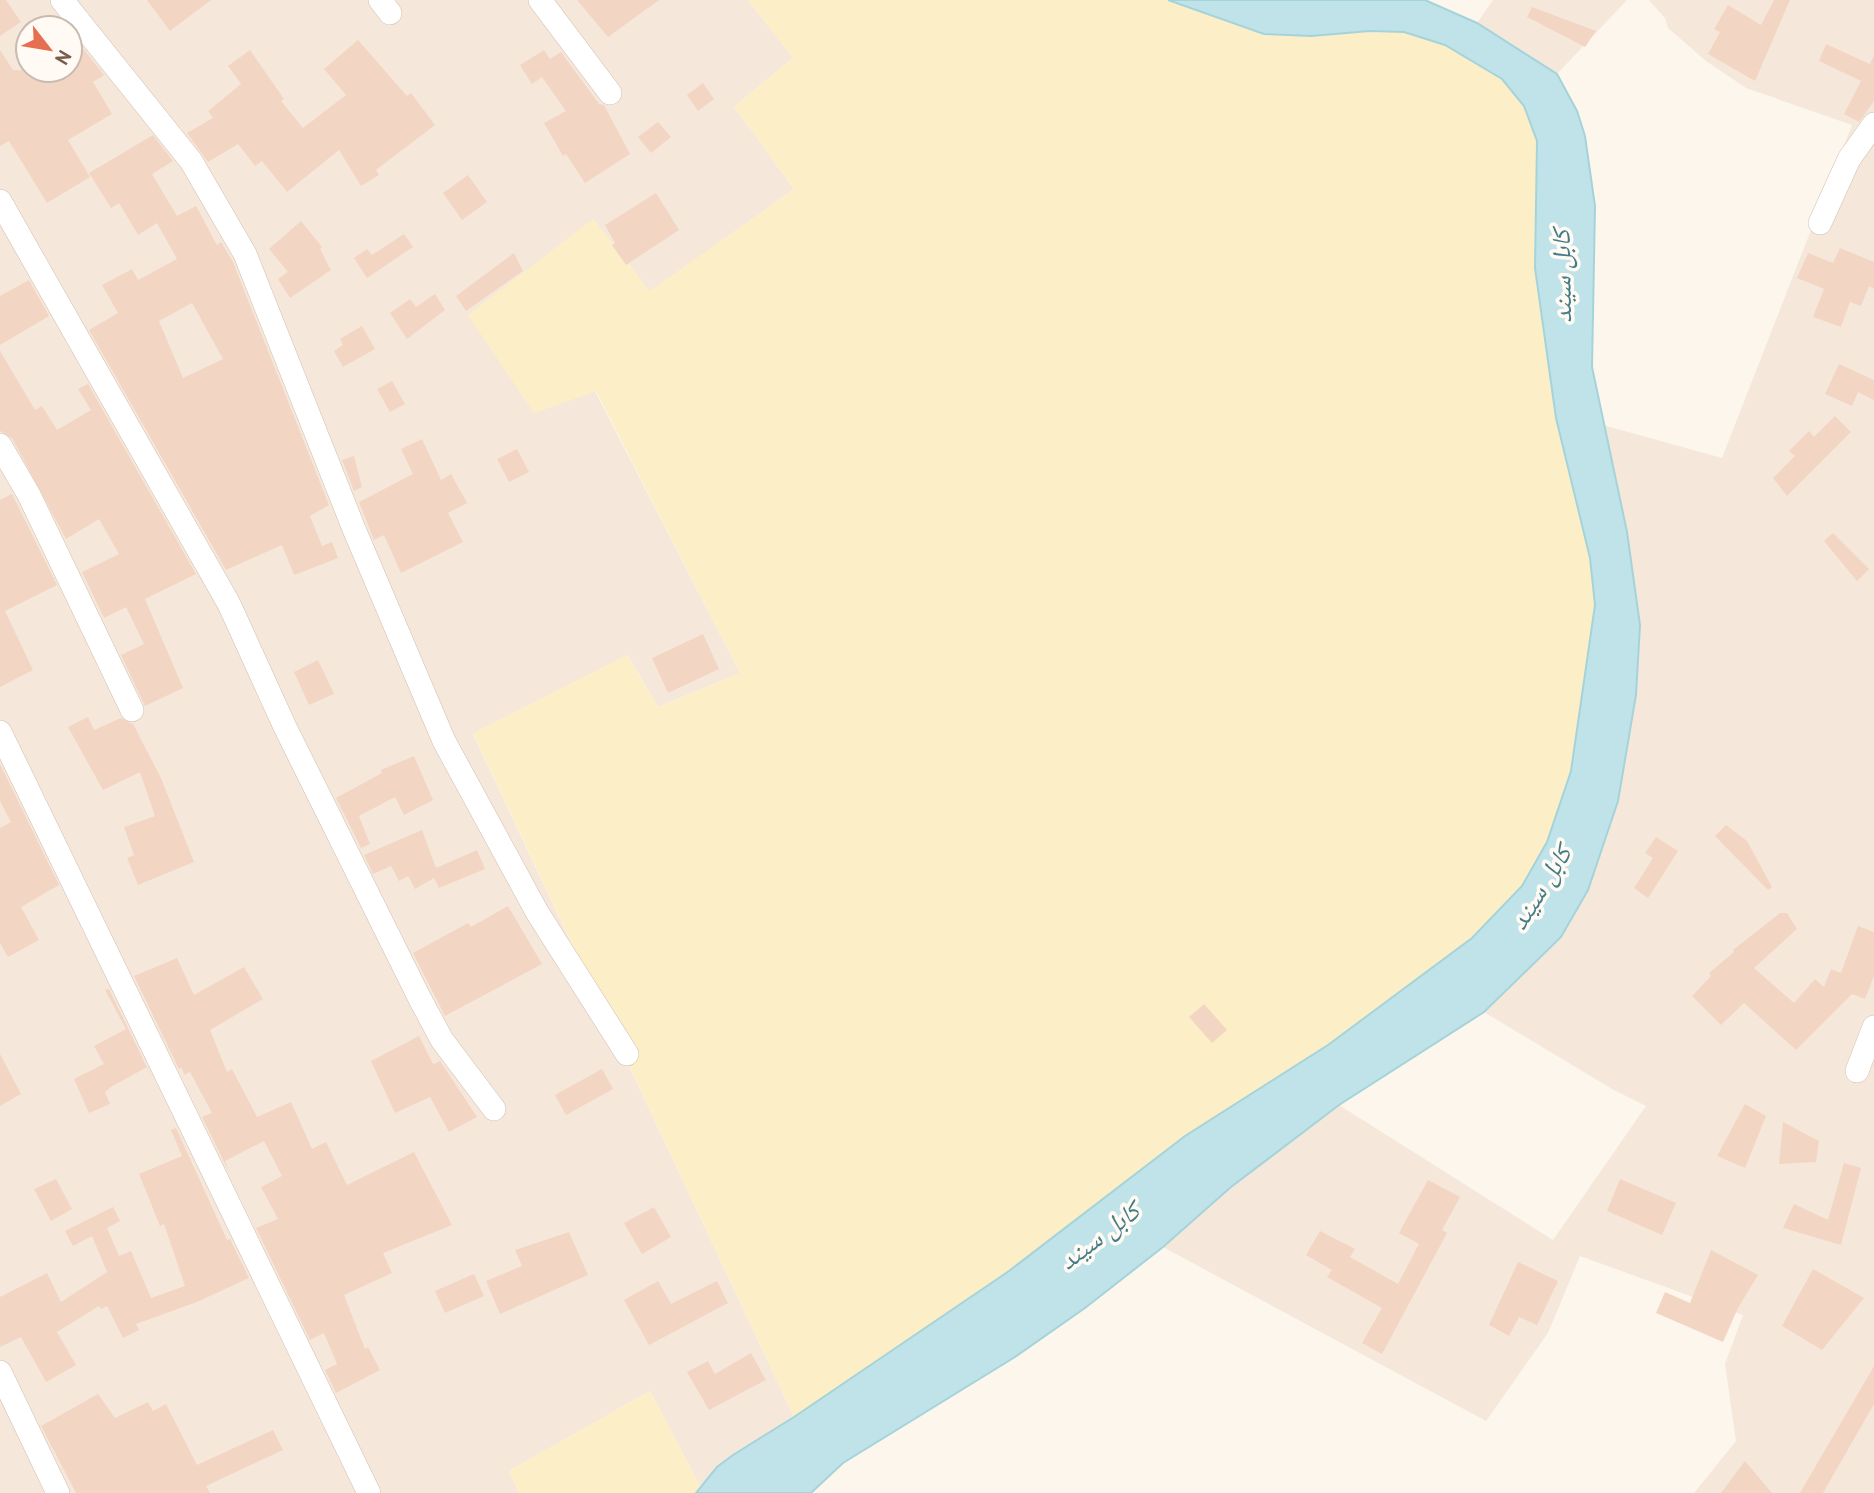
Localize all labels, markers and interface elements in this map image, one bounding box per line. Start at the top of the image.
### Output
north arrow [14,14,84,84]
text: N [50,46,77,69]
water label: کابل سيند [1544,225,1578,323]
water label: کابل سيند [1501,835,1581,935]
water label: کابل سيند [1052,1191,1150,1276]

